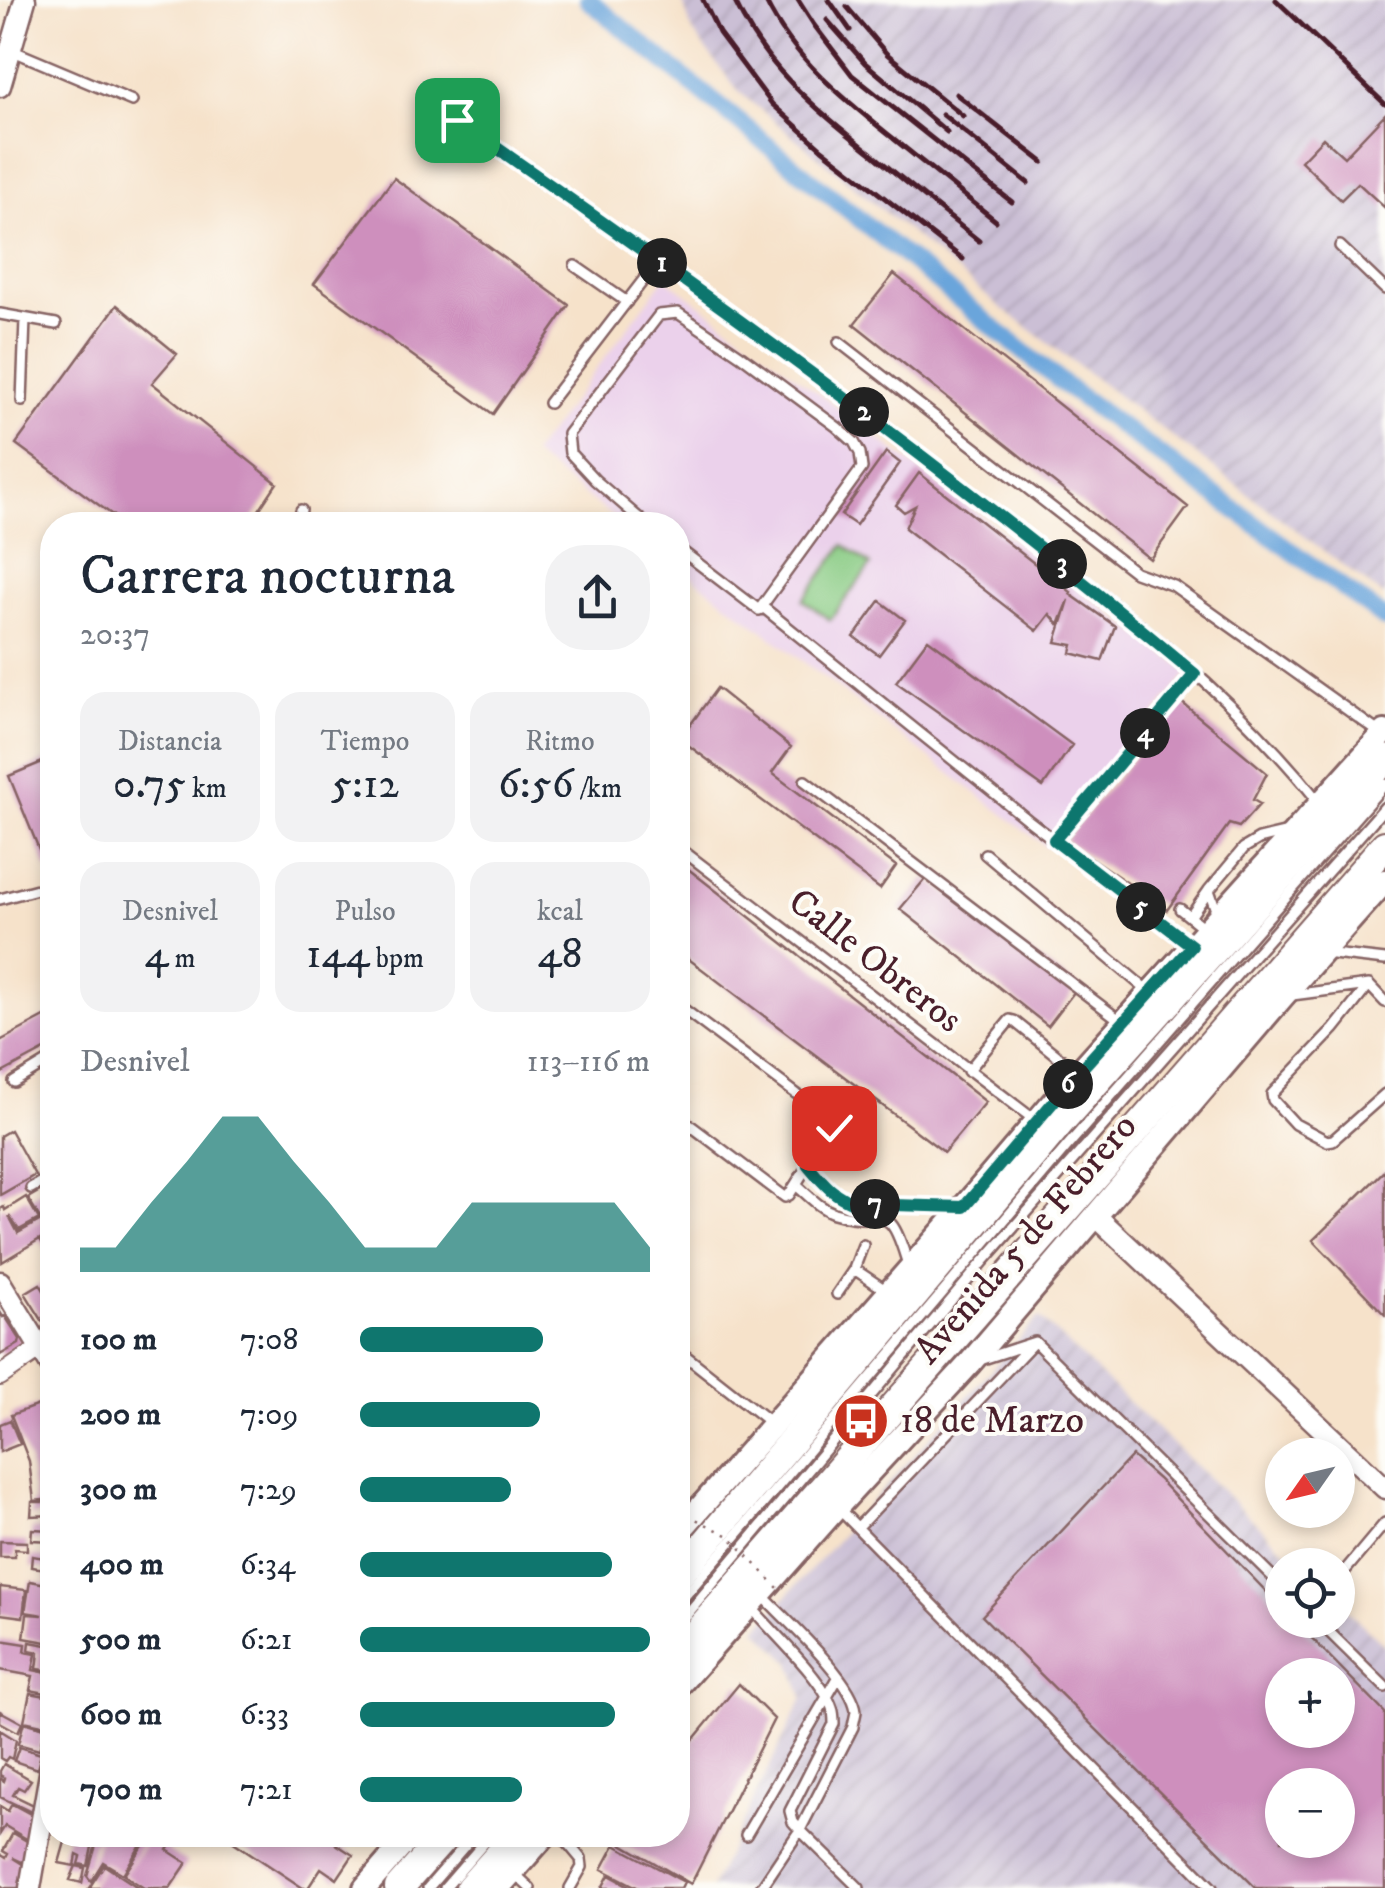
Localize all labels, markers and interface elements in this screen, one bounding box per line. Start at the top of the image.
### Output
pin [415,78,500,163]
icon: arrive [430,93,485,148]
pin: 1 [637,238,687,288]
text: 1 [657,245,667,280]
pin: 2 [839,387,889,437]
text: 2 [857,394,871,429]
pin: 3 [1037,539,1087,589]
text: Carrera nocturna [80,543,455,612]
button: share [545,545,650,650]
text: 3 [1057,546,1067,581]
text: 20:37 [80,615,150,655]
pin: 4 [1120,708,1170,758]
text: 4 [1137,715,1153,750]
text: Distancia [118,724,222,759]
text: Tiempo [321,724,409,759]
text: Ritmo [525,724,595,759]
text: 0.75 [113,759,186,811]
text: 5:12 [331,759,399,811]
text: 6:56 [498,759,574,811]
text: km [186,771,227,806]
text: /km [574,771,622,806]
street label: Calle Obreros [778,878,972,1044]
pin: 5 [1116,882,1166,932]
text: 5 [1134,889,1148,924]
text: Desnivel [122,894,218,929]
text: Pulso [334,894,396,929]
text: kcal [537,894,583,929]
text: 4 [144,929,169,981]
text: 144 [306,929,370,981]
text: 48 [537,929,583,981]
text: m [169,941,196,976]
text: bpm [370,941,424,976]
text: Desnivel [80,1042,190,1082]
text: 113–116 m [527,1042,650,1082]
pin: 6 [1043,1059,1093,1109]
text: 6 [1061,1066,1075,1101]
pin [792,1086,877,1171]
icon: check [807,1101,862,1156]
street label: Avenida 5 de Febrero [904,1104,1148,1374]
pin: 7 [850,1179,900,1229]
text: 7 [868,1186,882,1221]
text: 100 m [80,1320,157,1360]
text: 7:08 [240,1320,298,1360]
bus stop icon: 18 de Marzo [831,1391,891,1451]
text: 200 m [80,1395,161,1435]
text: 7:09 [240,1395,298,1435]
place label: 18 de Marzo [900,1397,1084,1445]
north arrow [1265,1438,1355,1528]
map controls [1265,1438,1355,1858]
text: 300 m [80,1470,157,1510]
text: 7:29 [240,1470,297,1510]
text: 400 m [80,1545,164,1585]
text: 6:34 [240,1545,295,1585]
button: locate [1265,1548,1355,1638]
text: 500 m [80,1620,161,1660]
text: 6:21 [240,1620,292,1660]
button: + [1265,1658,1355,1748]
text: 600 m [80,1695,162,1735]
text: 6:33 [240,1695,289,1735]
button: − [1265,1768,1355,1858]
text: 700 m [80,1770,162,1810]
text: 7:21 [240,1770,293,1810]

